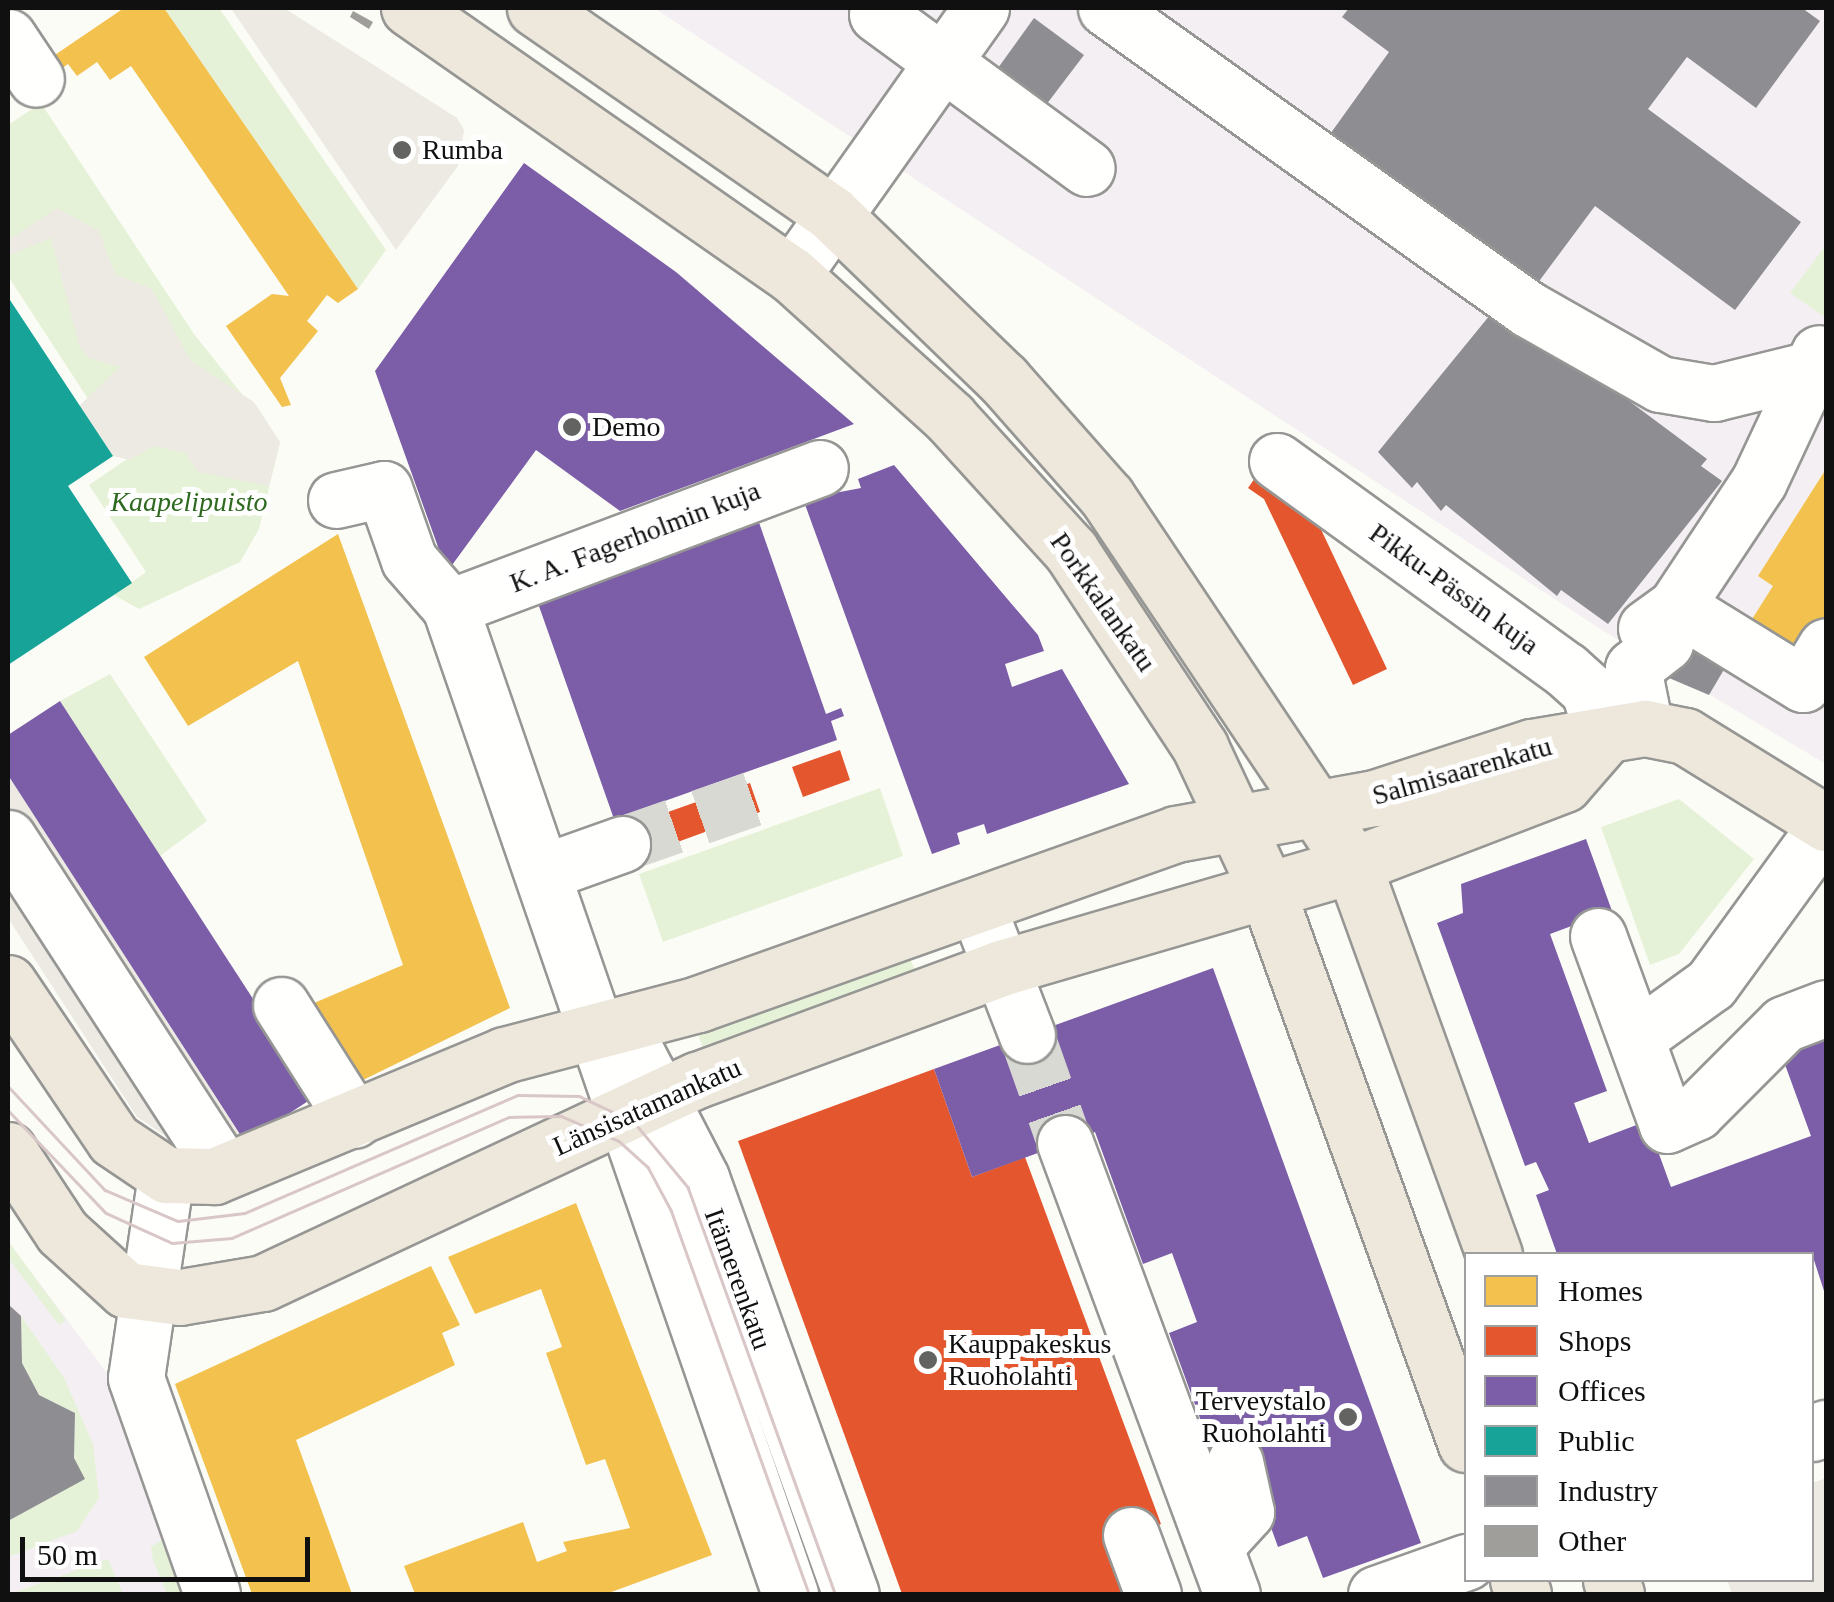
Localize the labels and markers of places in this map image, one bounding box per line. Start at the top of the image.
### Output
place label: Rumba [422,133,503,167]
marker: Rumba [391,139,413,161]
place label: Demo [592,410,660,444]
marker: Demo [561,416,583,438]
place label: Kauppakeskus Ruoholahti [948,1327,1111,1393]
marker: Kauppakeskus Ruoholahti [917,1349,939,1371]
place label: Terveystalo Ruoholahti [1196,1384,1326,1450]
marker: Terveystalo Ruoholahti [1335,1404,1361,1430]

